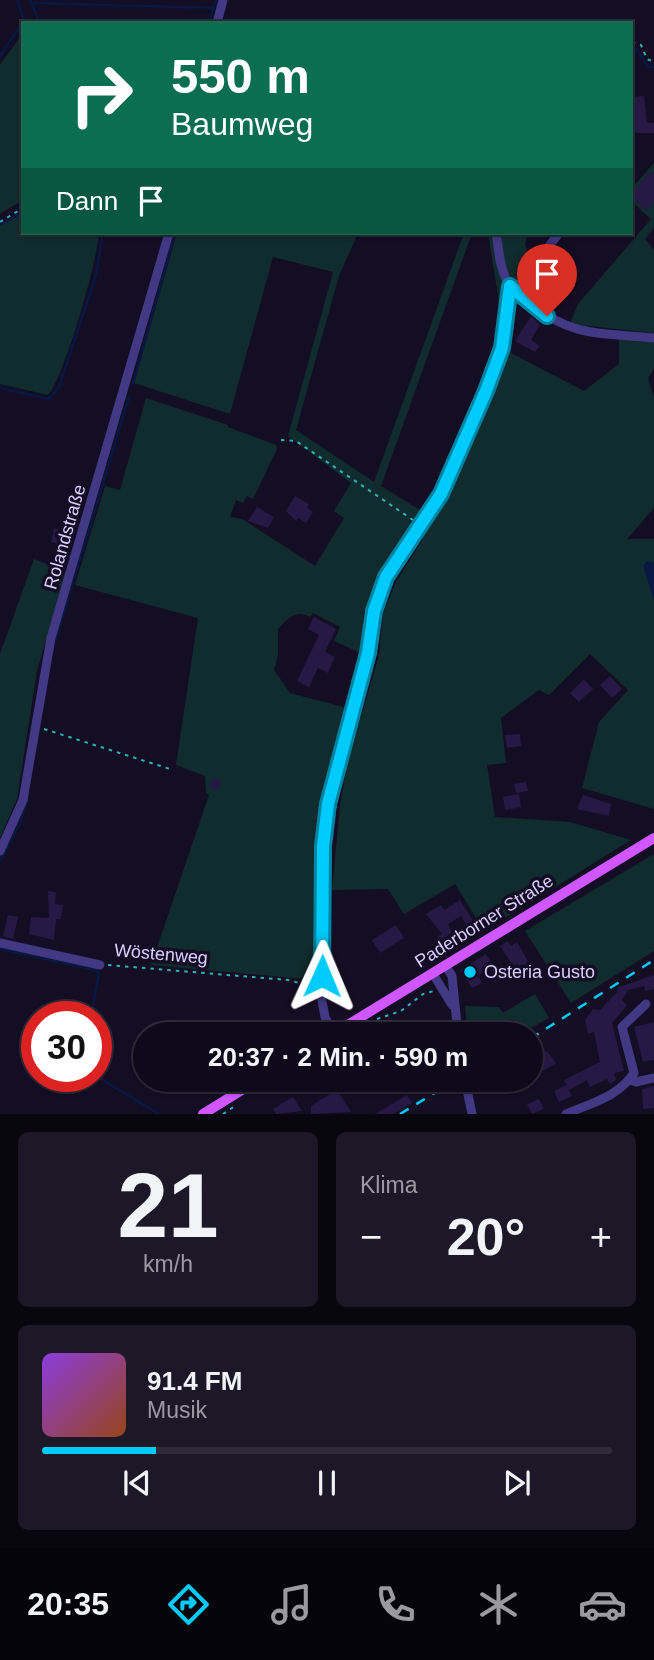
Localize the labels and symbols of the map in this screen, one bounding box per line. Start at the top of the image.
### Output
pin [517,244,577,316]
street label: Rolandstraße [40,482,90,592]
street label: Paderborner Straße [411,870,557,972]
position arrow [285,939,359,1013]
street label: Wöstenweg [113,940,209,968]
place label: Osteria Gusto [484,962,595,982]
marker: Osteria Gusto [462,964,478,980]
speed limit sign: 30 [21,1001,112,1092]

